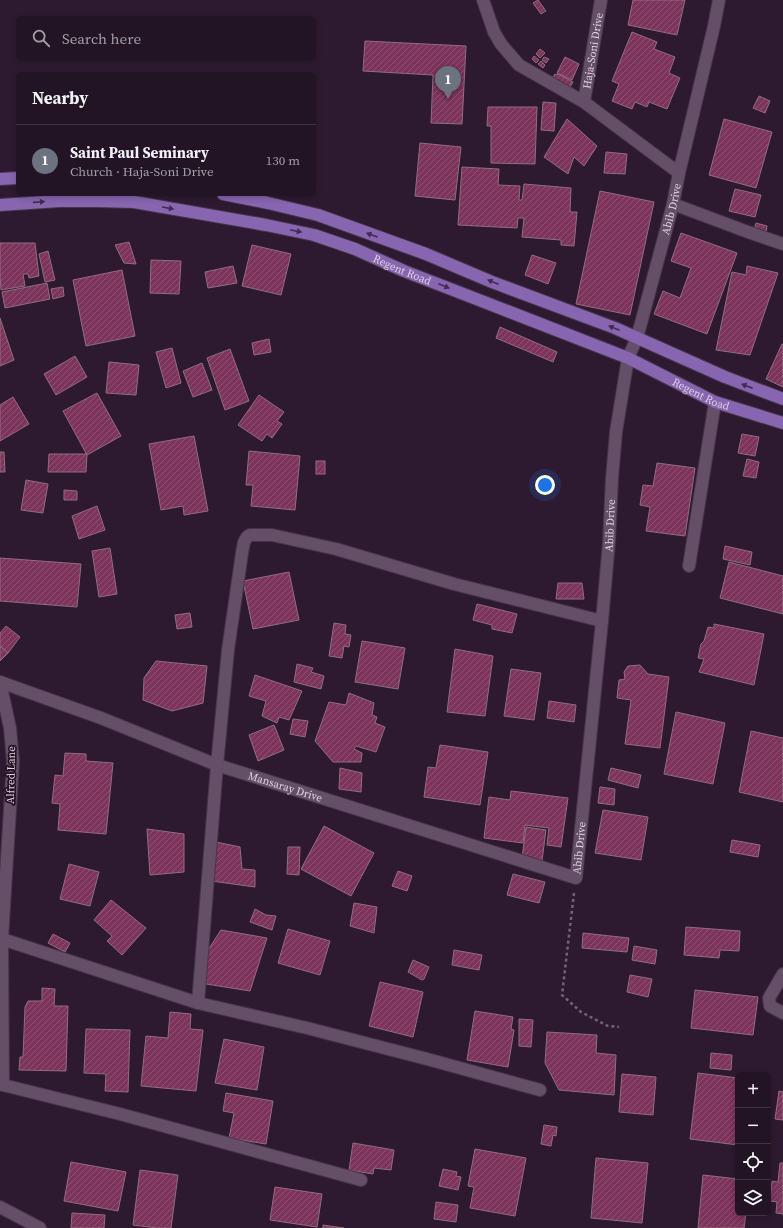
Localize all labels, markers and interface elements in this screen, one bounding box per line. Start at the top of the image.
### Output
street label: Haja-Soni Drive [579,11,606,90]
search box [16,16,316,60]
icon: search [30,27,52,49]
text: Search here [62,28,141,49]
pin: 1 [435,66,461,99]
text: Nearby [32,86,88,110]
text: Saint Paul Seminary [70,142,209,163]
text: 1 [41,152,49,169]
text: 130 m [266,152,300,169]
text: Church · Haja-Soni Drive [70,163,214,180]
street label: Abib Drive [658,182,684,236]
one-way arrow [33,198,45,205]
one-way arrow [162,205,174,211]
one-way arrow [290,229,302,235]
one-way arrow [365,232,377,238]
street label: Regent Road [371,251,434,289]
one-way arrow [486,279,498,285]
one-way arrow [438,284,450,290]
one-way arrow [608,325,620,331]
street label: Regent Road [670,374,732,414]
one-way arrow [740,382,752,388]
your location [535,475,555,495]
street label: Abib Drive [601,498,619,552]
street label: Alfred Lane [3,746,19,804]
street label: Mansaray Drive [246,768,325,805]
street label: Abib Drive [569,821,589,875]
map controls [735,1072,771,1216]
button: + [735,1072,771,1108]
button: − [735,1108,771,1144]
button: locate [735,1144,771,1180]
button: layers [735,1180,771,1216]

